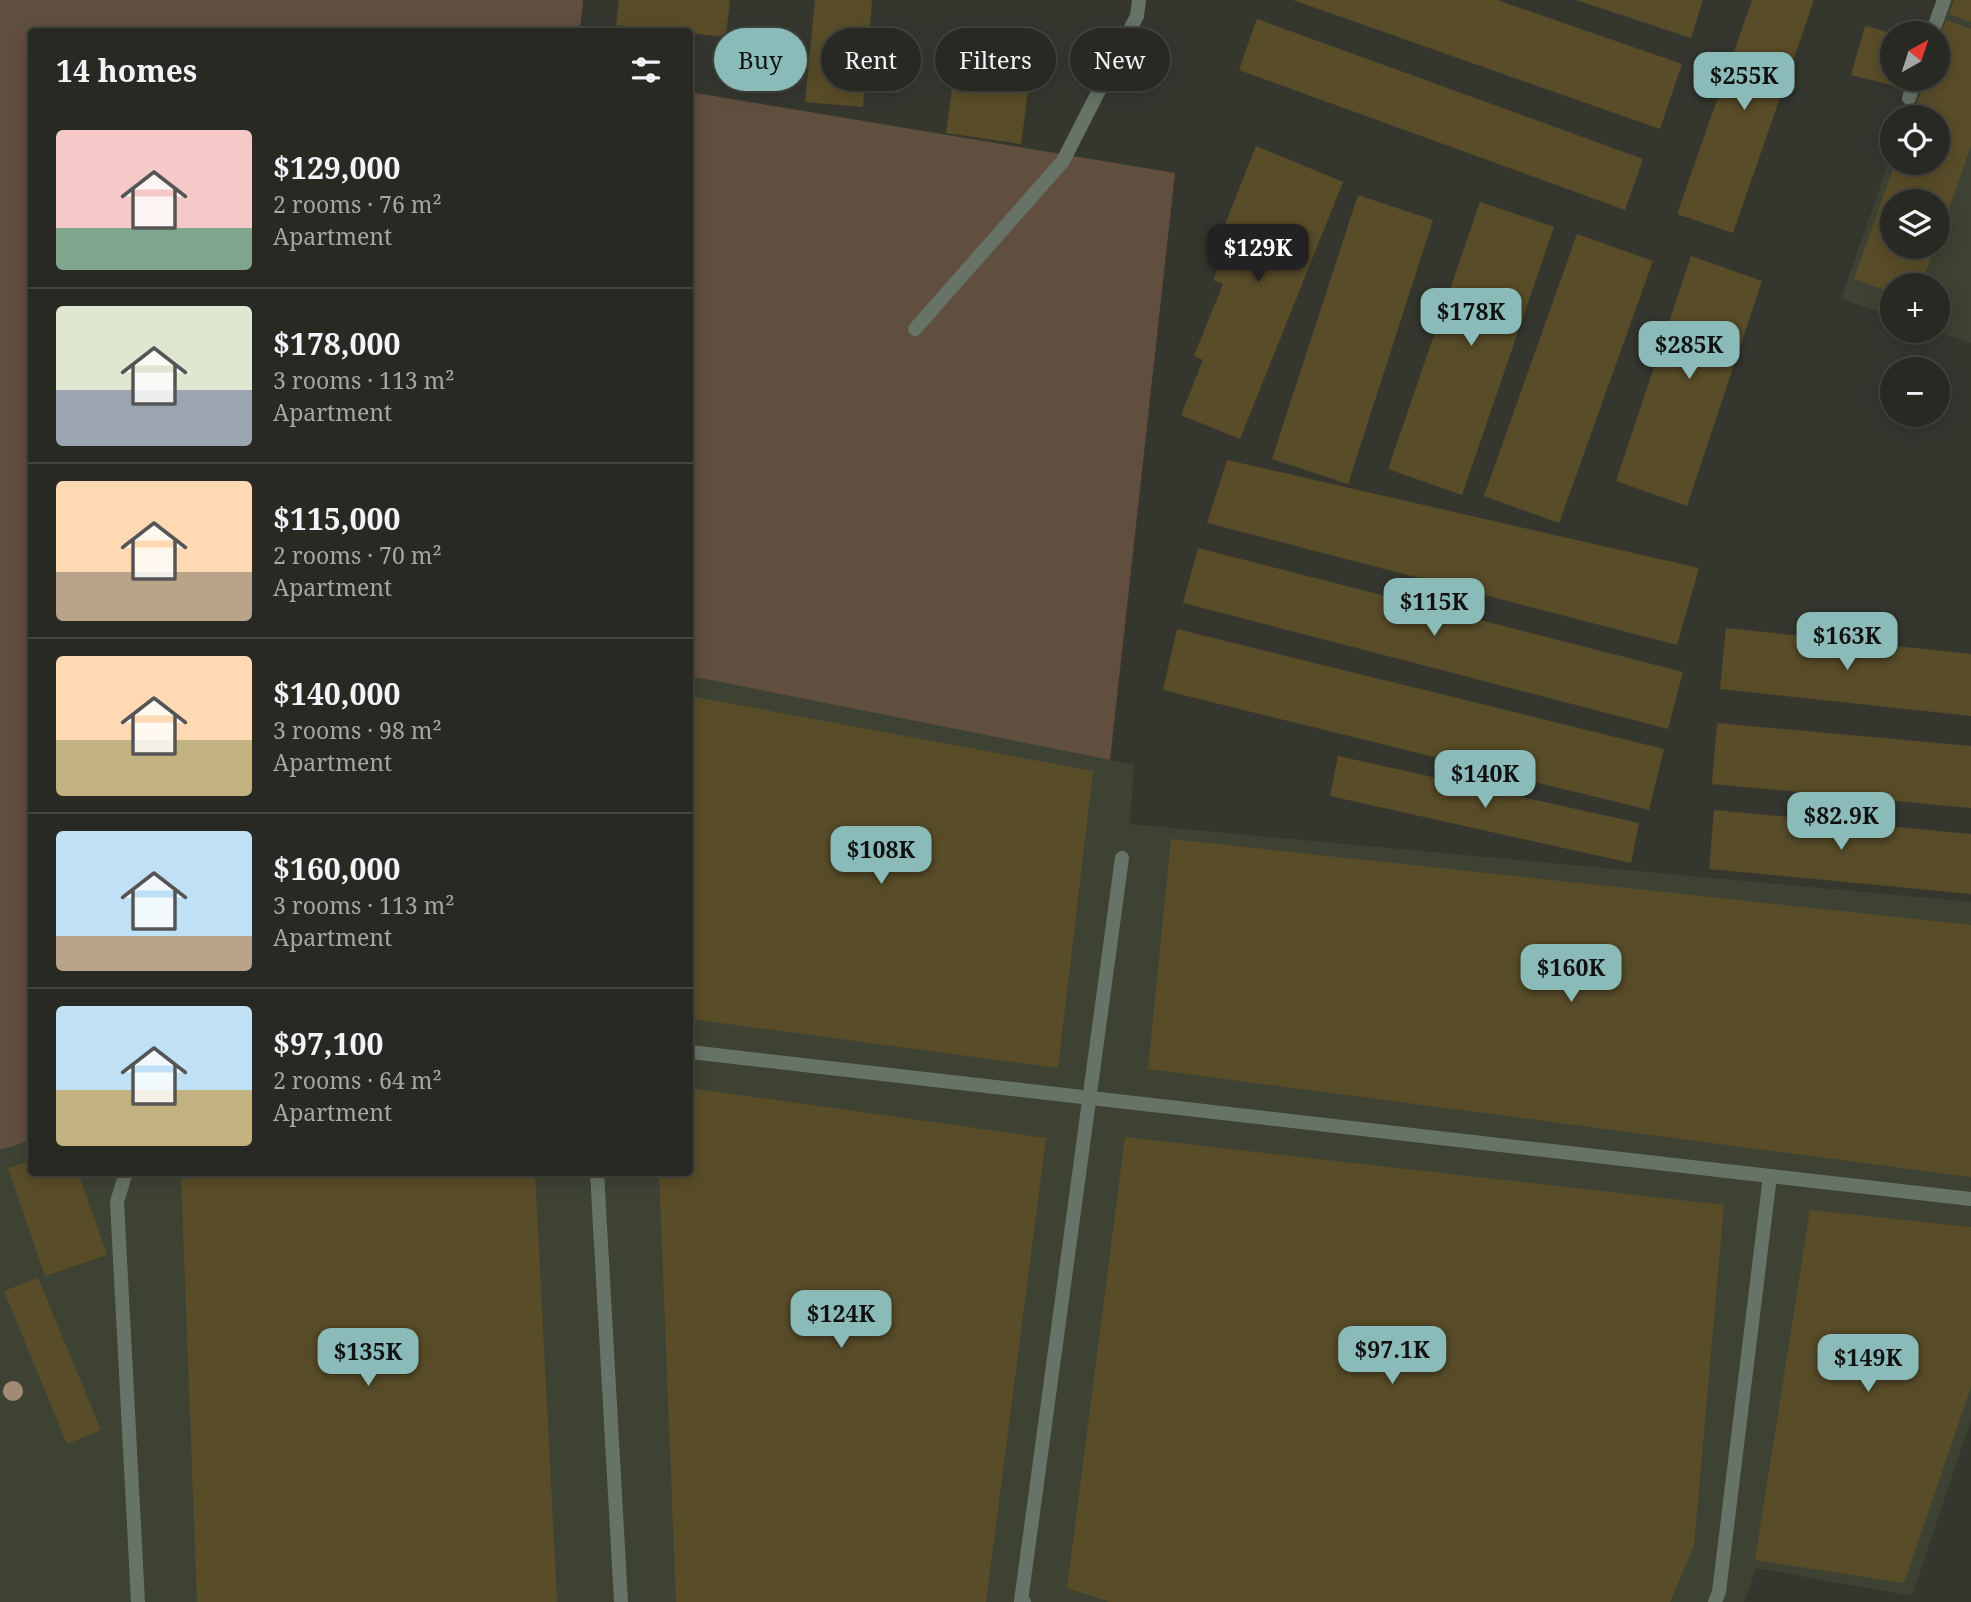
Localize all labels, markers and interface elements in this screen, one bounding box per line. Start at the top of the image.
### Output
north arrow [1880,21,1950,91]
map controls [1880,21,1950,427]
chip: Buy [714,28,807,91]
chip: Rent [821,28,921,91]
chip: Filters [935,28,1056,91]
chip: New [1070,28,1170,91]
text: 14 homes [56,50,197,91]
icon: filters [627,51,665,89]
pin: $255K [1695,52,1793,112]
text: $255K [1710,59,1778,91]
button: locate [1880,105,1950,175]
text: $129,000 [273,147,400,188]
icon: home [112,158,196,242]
text: 2 rooms · 76 m² [273,188,442,220]
button: layers [1880,189,1950,259]
text: Apartment [273,220,392,252]
pin: $129K [1209,224,1307,284]
text: $129K [1224,231,1292,263]
button: + [1880,273,1950,343]
pin: $178K [1422,288,1520,348]
text: $178K [1437,295,1505,327]
pin: $285K [1640,322,1738,381]
text: $178,000 [273,323,400,364]
text: $285K [1655,328,1723,360]
icon: home [112,334,196,418]
button: − [1880,357,1950,427]
text: 3 rooms · 113 m² [273,364,455,396]
text: Apartment [273,396,392,428]
text: $115,000 [273,498,400,539]
icon: home [112,509,196,593]
text: 2 rooms · 70 m² [273,539,442,571]
text: Apartment [273,571,392,603]
pin: $115K [1385,578,1483,638]
text: $115K [1400,585,1468,617]
pin: $163K [1798,612,1896,672]
text: $163K [1813,619,1881,651]
text: $140,000 [273,673,400,714]
icon: home [112,684,196,768]
text: 3 rooms · 98 m² [273,714,442,746]
text: Apartment [273,746,392,778]
pin: $140K [1436,750,1534,810]
text: $140K [1451,757,1519,789]
pin: $82.9K [1784,792,1898,852]
text: $82.9K [1803,799,1879,831]
pin: $108K [832,826,930,886]
text: $108K [847,833,915,865]
text: $160,000 [273,848,400,889]
icon: home [112,859,196,943]
text: 3 rooms · 113 m² [273,889,455,921]
text: Apartment [273,921,392,953]
pin: $160K [1522,944,1620,1004]
text: $160K [1537,951,1605,983]
text: $97,100 [273,1023,384,1064]
icon: home [112,1034,196,1118]
text: 2 rooms · 64 m² [273,1064,442,1096]
text: Apartment [273,1096,392,1128]
pin: $124K [792,1290,890,1350]
text: $124K [807,1297,875,1329]
pin: $97.1K [1335,1326,1449,1386]
pin: $135K [319,1328,417,1388]
text: $97.1K [1354,1333,1430,1365]
pin: $149K [1819,1334,1917,1394]
text: $135K [334,1335,402,1367]
text: $149K [1834,1341,1902,1373]

